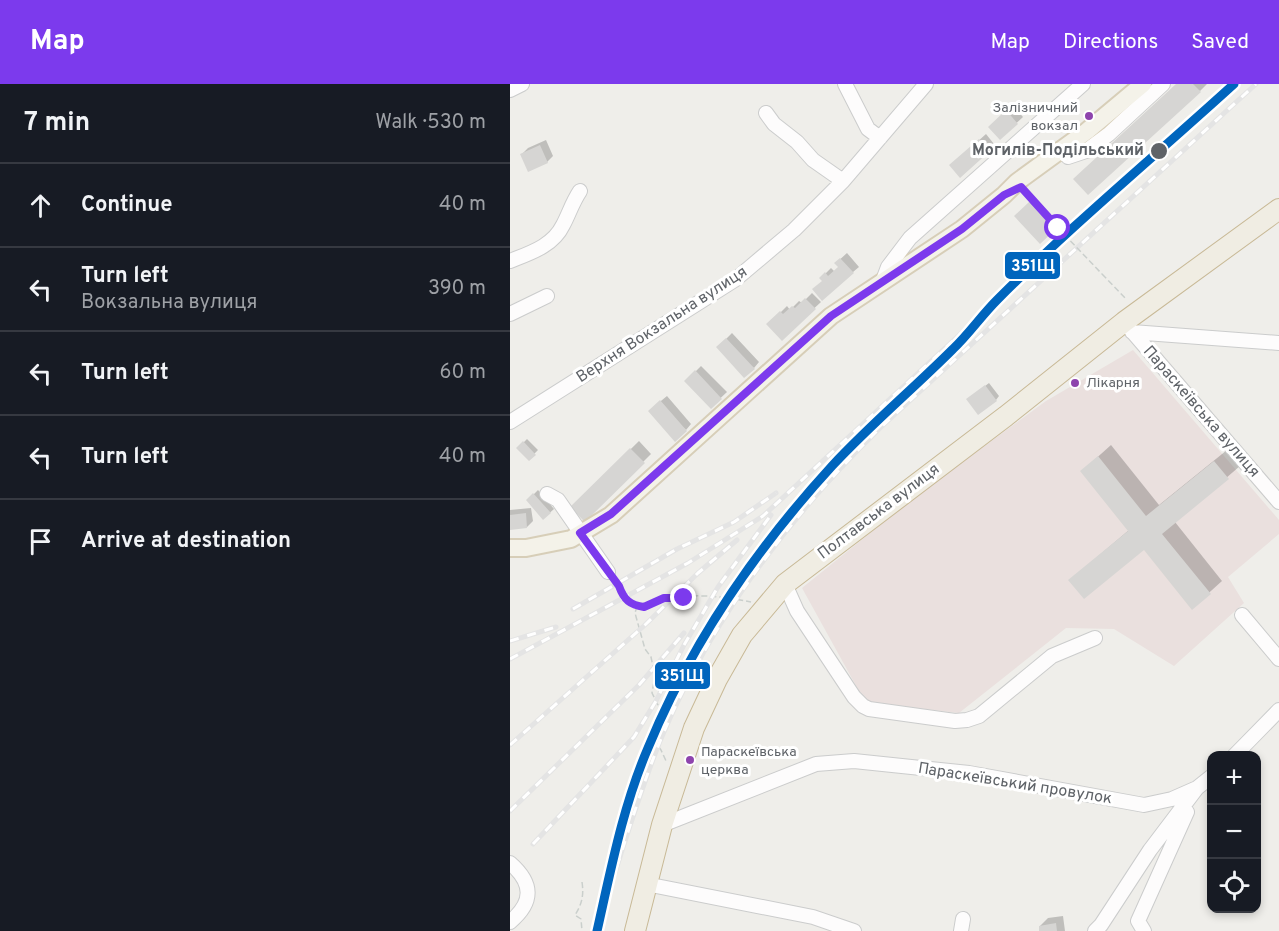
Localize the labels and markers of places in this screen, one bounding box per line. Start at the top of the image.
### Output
place label: Залізничний вокзал [992,100,1078,135]
marker: Залізничний вокзал [1083,110,1095,122]
place label: Могилів-Подільський [972,141,1144,161]
marker: Могилів-Подільський [1149,141,1169,161]
place label: Лікарня [1086,375,1140,392]
marker: Лікарня [1069,377,1081,389]
place label: Параскеївська церква [701,744,797,779]
marker: Параскеївська церква [684,754,696,766]

